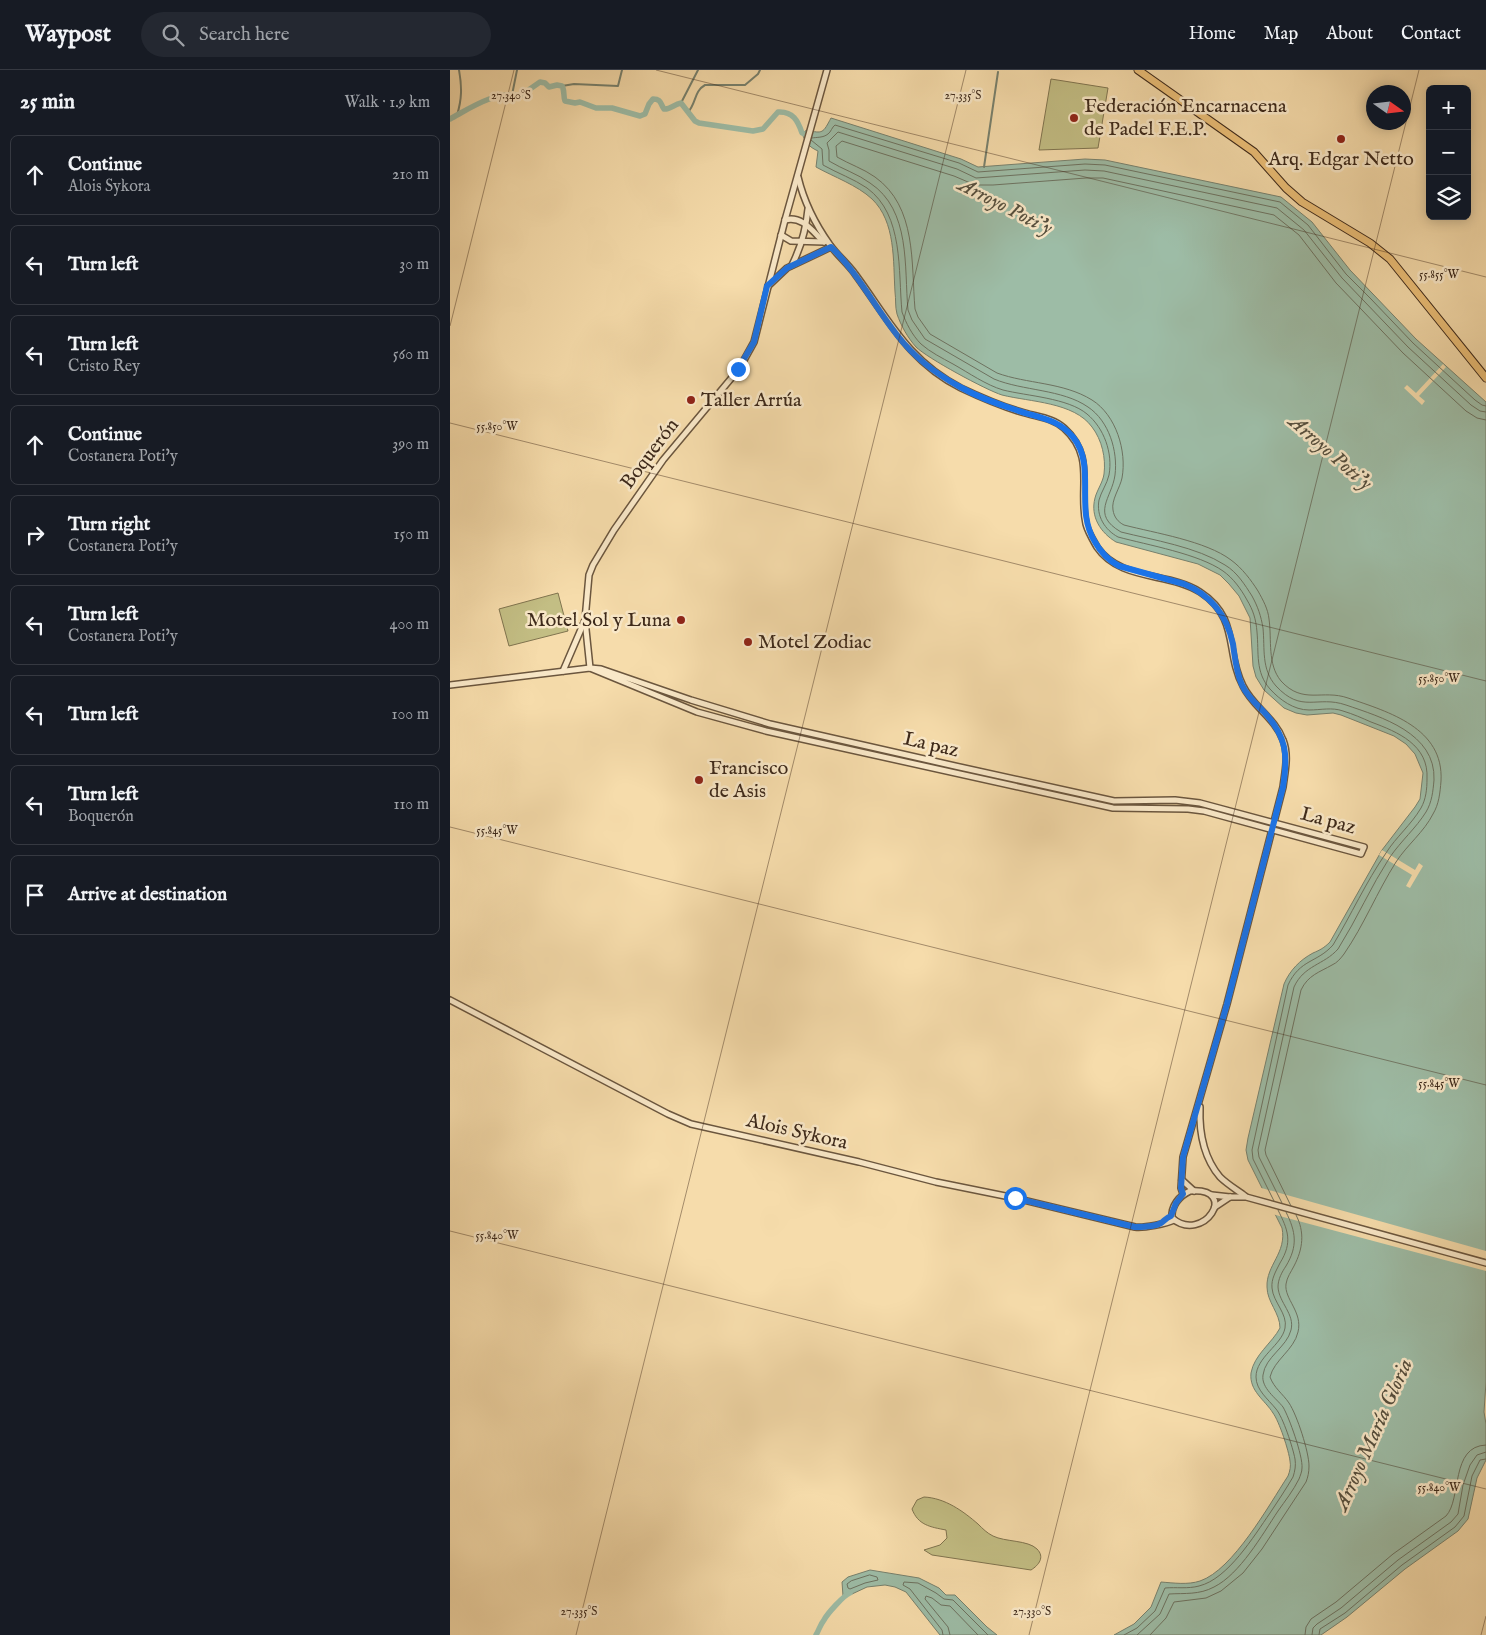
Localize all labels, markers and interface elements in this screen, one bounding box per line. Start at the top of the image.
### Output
search box [141,12,491,57]
text: Waypost [25,19,111,50]
icon: search [159,21,187,49]
text: Search here [199,23,290,47]
text: Home [1189,23,1236,46]
text: Map [1264,23,1298,46]
text: About [1326,23,1373,46]
text: Contact [1401,23,1461,46]
north arrow [1366,85,1411,130]
map controls [1426,85,1471,220]
button: + [1426,85,1471,130]
text: 27.340°S [491,88,531,103]
text: 27.335°S [945,88,981,103]
text: 25 min [20,89,75,116]
text: Walk · 1.9 km [345,93,430,113]
place label: Federación Encarnacena de Padel F.E.P. [1084,94,1287,142]
marker: Federación Encarnacena de Padel F.E.P. [1068,112,1080,124]
button: − [1426,130,1471,175]
marker: Arq. Edgar Netto [1335,133,1347,145]
place label: Arq. Edgar Netto [1267,147,1414,172]
text: Continue [68,153,142,177]
icon: ahead [21,161,49,189]
text: 210 m [392,165,429,185]
water label: Arroyo Poti'y [952,171,1057,242]
button: layers [1426,175,1471,220]
text: Alois Sykora [68,177,151,197]
icon: left [21,251,49,279]
text: Turn left [68,253,139,277]
text: 30 m [399,255,429,275]
text: 55.855°W [1419,267,1460,282]
text: Turn left [68,333,139,357]
icon: left [21,341,49,369]
text: 560 m [393,345,429,365]
text: Cristo Rey [68,357,140,377]
route end [727,358,750,381]
place label: Taller Arrúa [701,388,802,413]
marker: Taller Arrúa [685,394,697,406]
water label: Arroyo Poti'y [1281,408,1378,497]
street label: Boquerón [615,413,685,494]
text: 55.850°W [476,419,518,434]
text: Continue [68,423,142,447]
icon: ahead [21,431,49,459]
text: 390 m [392,435,429,455]
text: Costanera Poti'y [68,447,178,467]
text: Turn right [68,513,150,537]
icon: right [21,521,49,549]
text: 150 m [394,525,429,545]
text: Costanera Poti'y [68,537,178,557]
text: Turn left [68,603,139,627]
place label: Motel Sol y Luna [527,608,671,633]
icon: left [21,611,49,639]
marker: Motel Sol y Luna [675,614,687,626]
text: 400 m [390,615,429,635]
text: Costanera Poti'y [68,627,178,647]
place label: Motel Zodiac [758,630,871,655]
marker: Motel Zodiac [742,636,754,648]
text: 55.850°W [1418,671,1460,686]
icon: left [21,701,49,729]
text: Turn left [68,703,139,727]
text: 100 m [392,705,429,725]
street label: La paz [901,727,961,763]
place label: Francisco de Asis [709,756,789,804]
marker: Francisco de Asis [693,774,705,786]
text: Turn left [68,783,139,807]
icon: left [21,791,49,819]
text: 110 m [393,795,429,815]
street label: La paz [1298,802,1358,840]
text: Boquerón [68,807,134,827]
text: 55.845°W [476,823,518,838]
icon: arrive [21,881,49,909]
text: Arrive at destination [68,883,227,907]
text: 55.845°W [1418,1076,1460,1091]
street label: Alois Sykora [743,1108,850,1156]
route start [1004,1187,1027,1210]
text: 55.840°W [476,1228,519,1243]
water label: Arroyo María Gloria [1328,1355,1420,1517]
text: 55.840°W [1418,1480,1461,1495]
text: 27.335°S [561,1604,597,1619]
text: 27.330°S [1013,1604,1051,1619]

